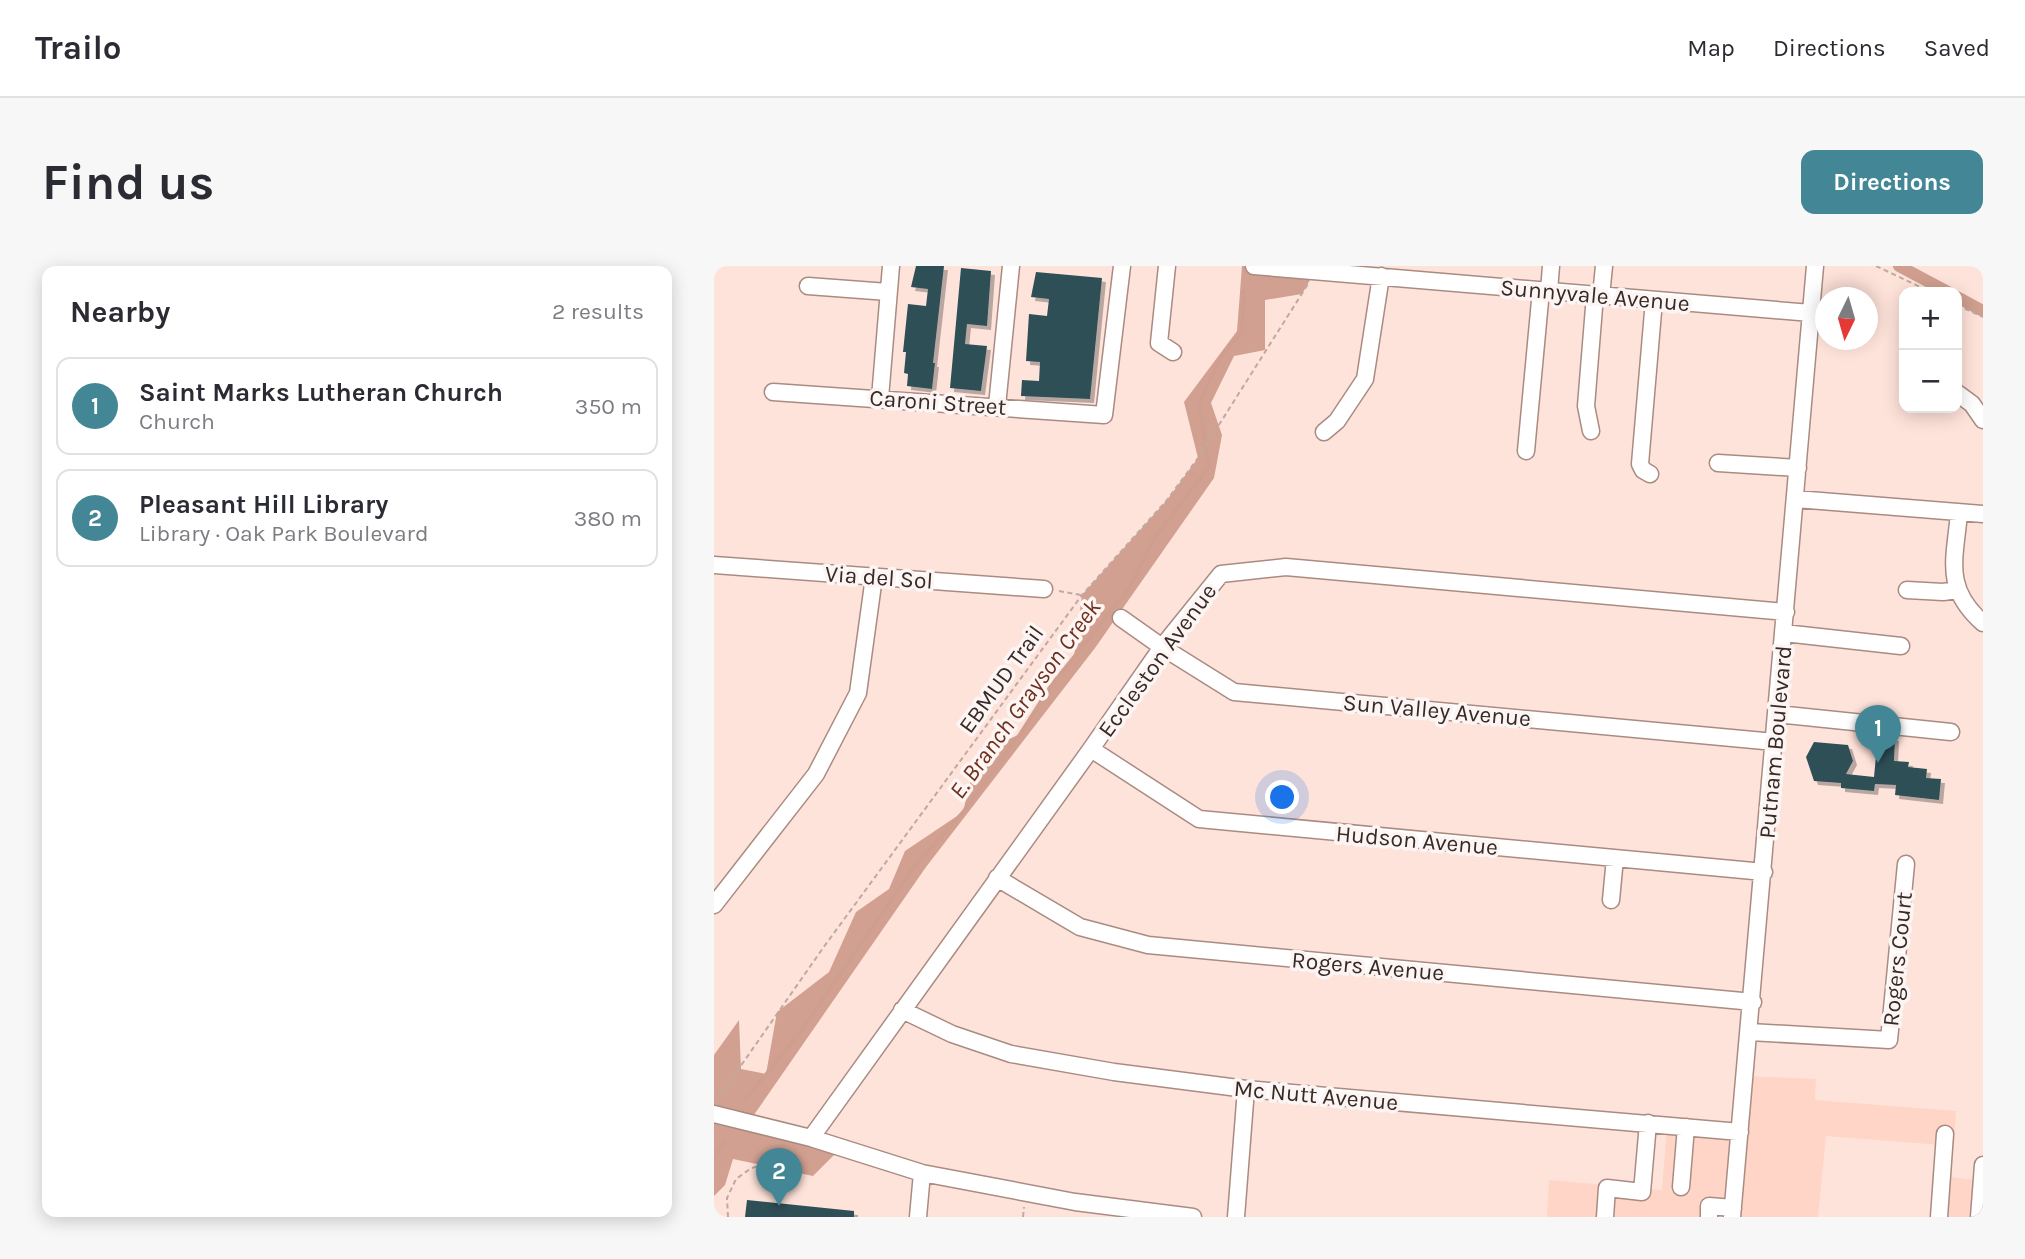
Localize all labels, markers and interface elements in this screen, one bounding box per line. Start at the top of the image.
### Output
text: Trailo [35,29,122,67]
text: Map [1687,34,1735,62]
text: Directions [1773,34,1886,62]
text: Saved [1924,34,1990,62]
button: Directions [1801,150,1983,214]
text: Find us [42,154,214,211]
street label: Sunnyvale Avenue [1499,274,1691,317]
north arrow [1815,287,1878,350]
map controls [1899,287,1962,413]
button: + [1899,287,1962,350]
text: Nearby [70,294,170,330]
text: 2 results [552,298,644,325]
button: − [1899,350,1962,413]
text: Saint Marks Lutheran Church [139,377,503,408]
street label: Caroni Street [869,384,1008,421]
text: 1 [91,393,99,420]
text: 350 m [575,393,642,420]
text: Church [139,408,215,435]
text: Pleasant Hill Library [139,489,388,520]
text: 2 [88,505,102,532]
text: 380 m [574,505,642,532]
text: Library · Oak Park Boulevard [139,520,429,547]
street label: Via del Sol [824,560,934,595]
street label: Eccleston Avenue [1093,578,1222,742]
water label: E. Branch Grayson Creek [943,593,1107,804]
street label: EBMUD Trail [953,620,1049,738]
street label: Putnam Boulevard [1754,644,1797,840]
street label: Sun Valley Avenue [1342,689,1532,732]
pin: 1 [1855,705,1901,763]
your location [1265,780,1299,814]
street label: Hudson Avenue [1335,820,1499,861]
street label: Rogers Court [1877,890,1918,1028]
street label: Rogers Avenue [1291,946,1445,987]
street label: Mc Nutt Avenue [1233,1075,1399,1116]
pin: 2 [756,1148,802,1206]

